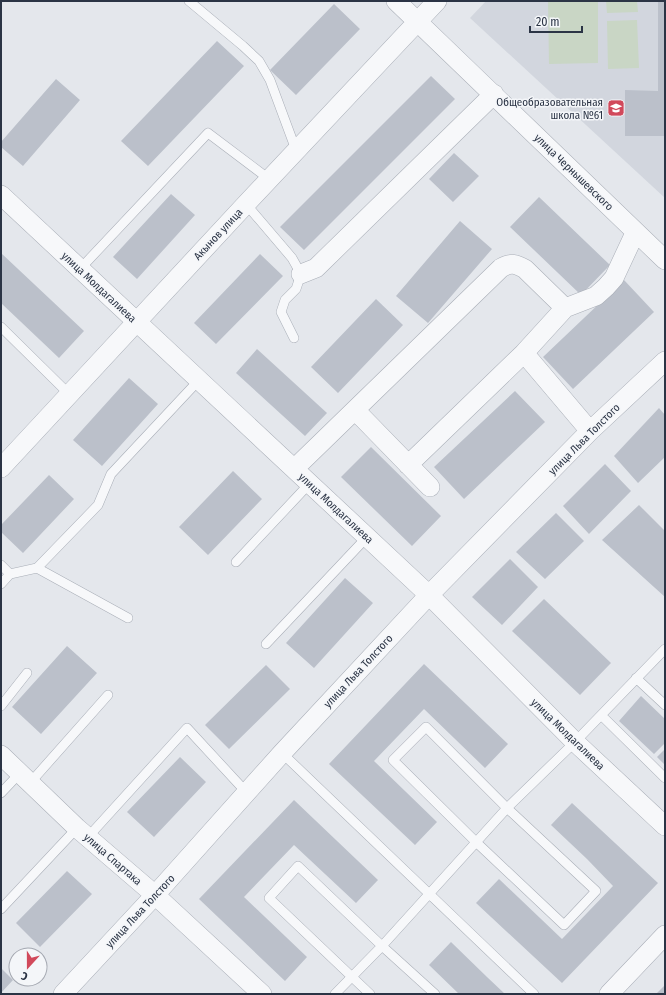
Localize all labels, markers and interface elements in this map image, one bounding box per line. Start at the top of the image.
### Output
scale bar [530,8,582,34]
text: 20 m [536,15,560,29]
place label: Общеобразовательная школа №61 [496,96,603,122]
school or university icon: Общеобразовательная школа №61 [606,98,626,118]
street label: улица Чернышевского [531,131,616,214]
street label: Акынов улица [191,206,245,263]
street label: улица Молдагалиева [59,249,139,325]
street label: улица Льва Толстого [546,401,623,478]
street label: улица Молдагалиева [296,470,376,546]
street label: улица Льва Толстого [321,632,396,711]
street label: улица Молдагалиева [528,696,607,773]
street label: улица Спартака [81,831,144,888]
street label: улица Льва Толстого [103,872,178,951]
north arrow [8,947,48,987]
text: С [19,969,30,983]

